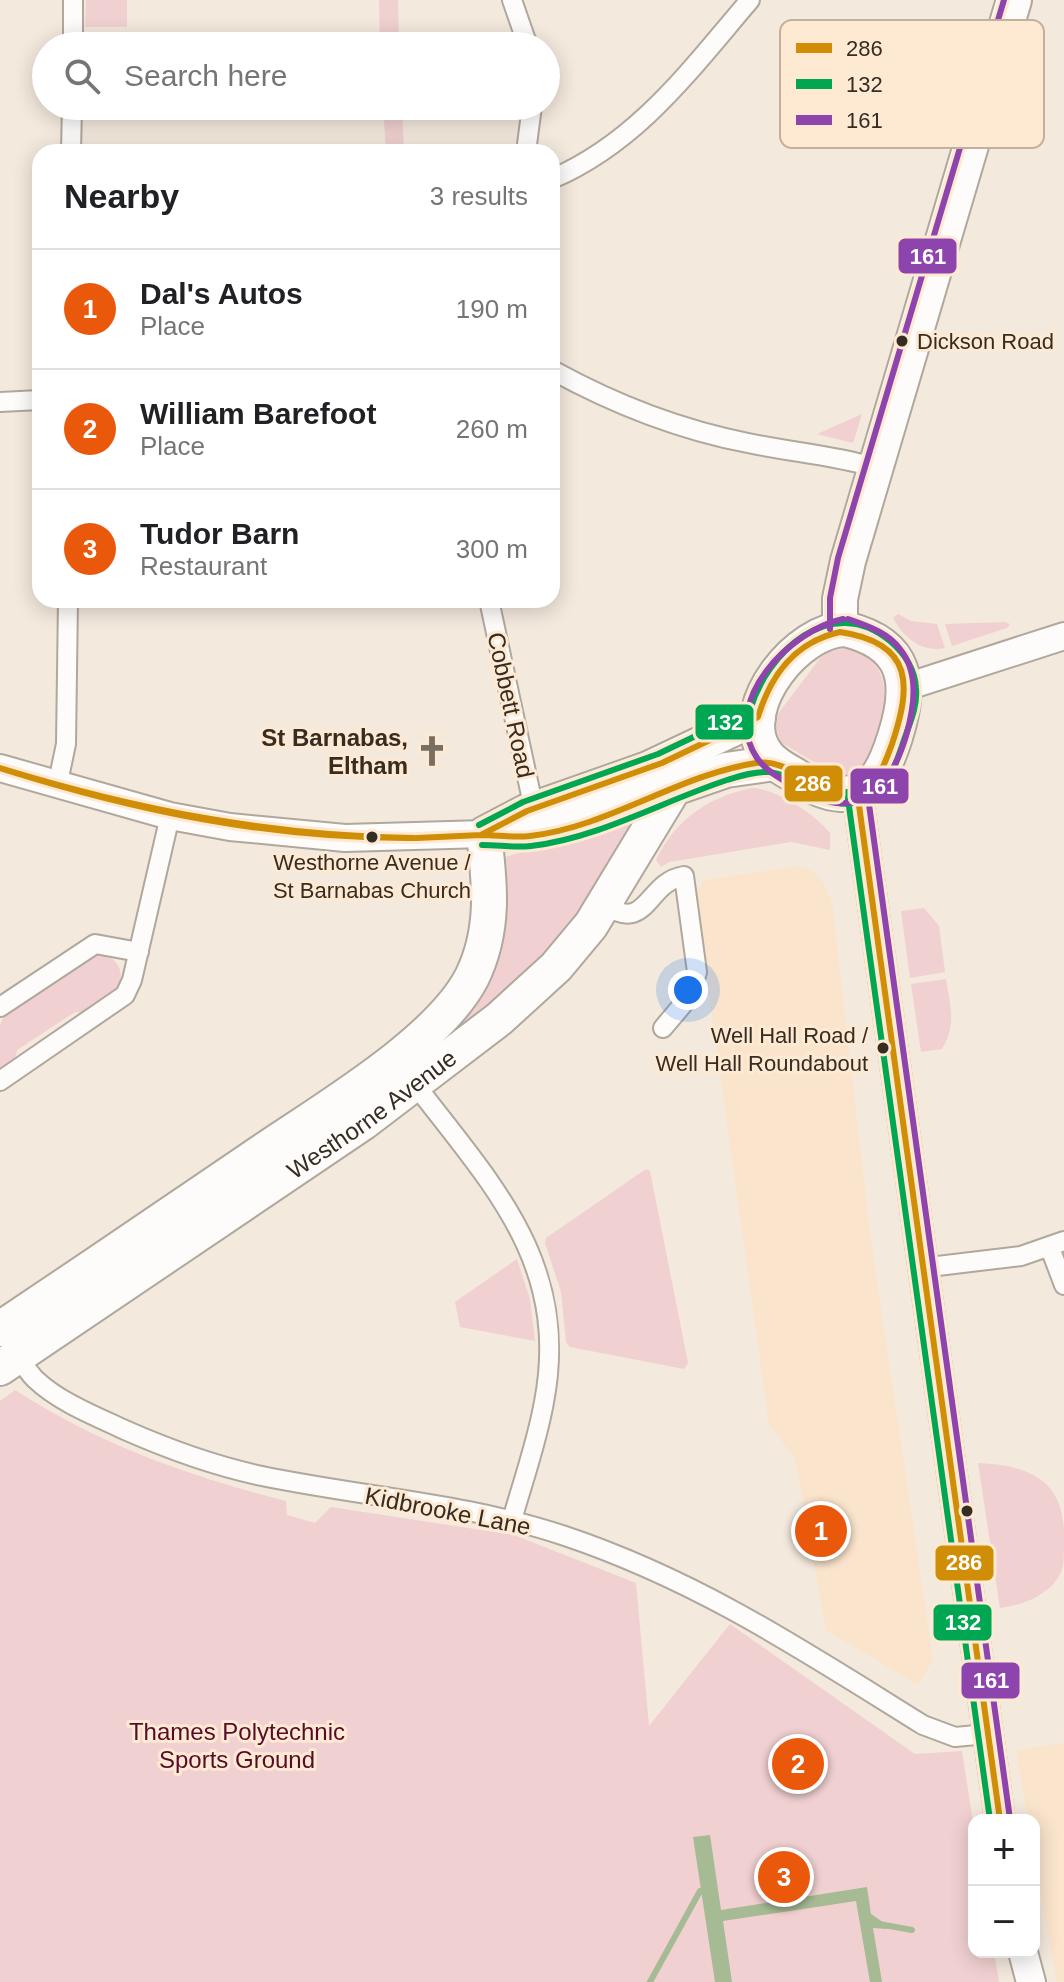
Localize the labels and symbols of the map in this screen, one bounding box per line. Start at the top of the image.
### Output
legend [780,20,1044,148]
text: 286 [846,36,883,61]
text: 132 [846,72,883,97]
text: 161 [846,108,883,133]
line badge: 161 [897,237,958,275]
text: 161 [910,244,946,269]
place label: Dickson Road [917,329,1054,354]
marker: Dickson Road [894,333,910,349]
street label: Cobbett Road [482,630,540,780]
line badge: 132 [694,703,755,741]
text: 132 [707,710,743,735]
place label: St Barnabas, Eltham [261,724,408,779]
church icon: St Barnabas, Eltham [415,734,449,768]
line badge: 286 [783,764,844,803]
line badge: 161 [849,767,910,805]
text: 286 [795,771,831,796]
text: 161 [862,774,898,799]
marker: Westhorne Avenue / St Barnabas Church [364,829,380,845]
place label: Westhorne Avenue / St Barnabas Church [273,850,472,903]
your location [668,970,708,1010]
place label: Well Hall Road / Well Hall Roundabout [656,1023,869,1076]
marker: Well Hall Road / Well Hall Roundabout [875,1040,891,1056]
street label: Westhorne Avenue [282,1044,461,1184]
street label: Kidbrooke Lane [363,1482,533,1540]
pin: 1 [795,1501,847,1561]
unlabelled marker [959,1503,975,1519]
line badge: 286 [934,1544,995,1582]
text: 286 [946,1550,982,1575]
line badge: 132 [932,1603,993,1642]
text: 132 [945,1610,981,1635]
line badge: 161 [960,1661,1021,1700]
text: 161 [973,1668,1009,1693]
park label: Thames Polytechnic Sports Ground [129,1718,345,1773]
pin: 2 [772,1734,824,1794]
pin: 3 [758,1847,810,1907]

